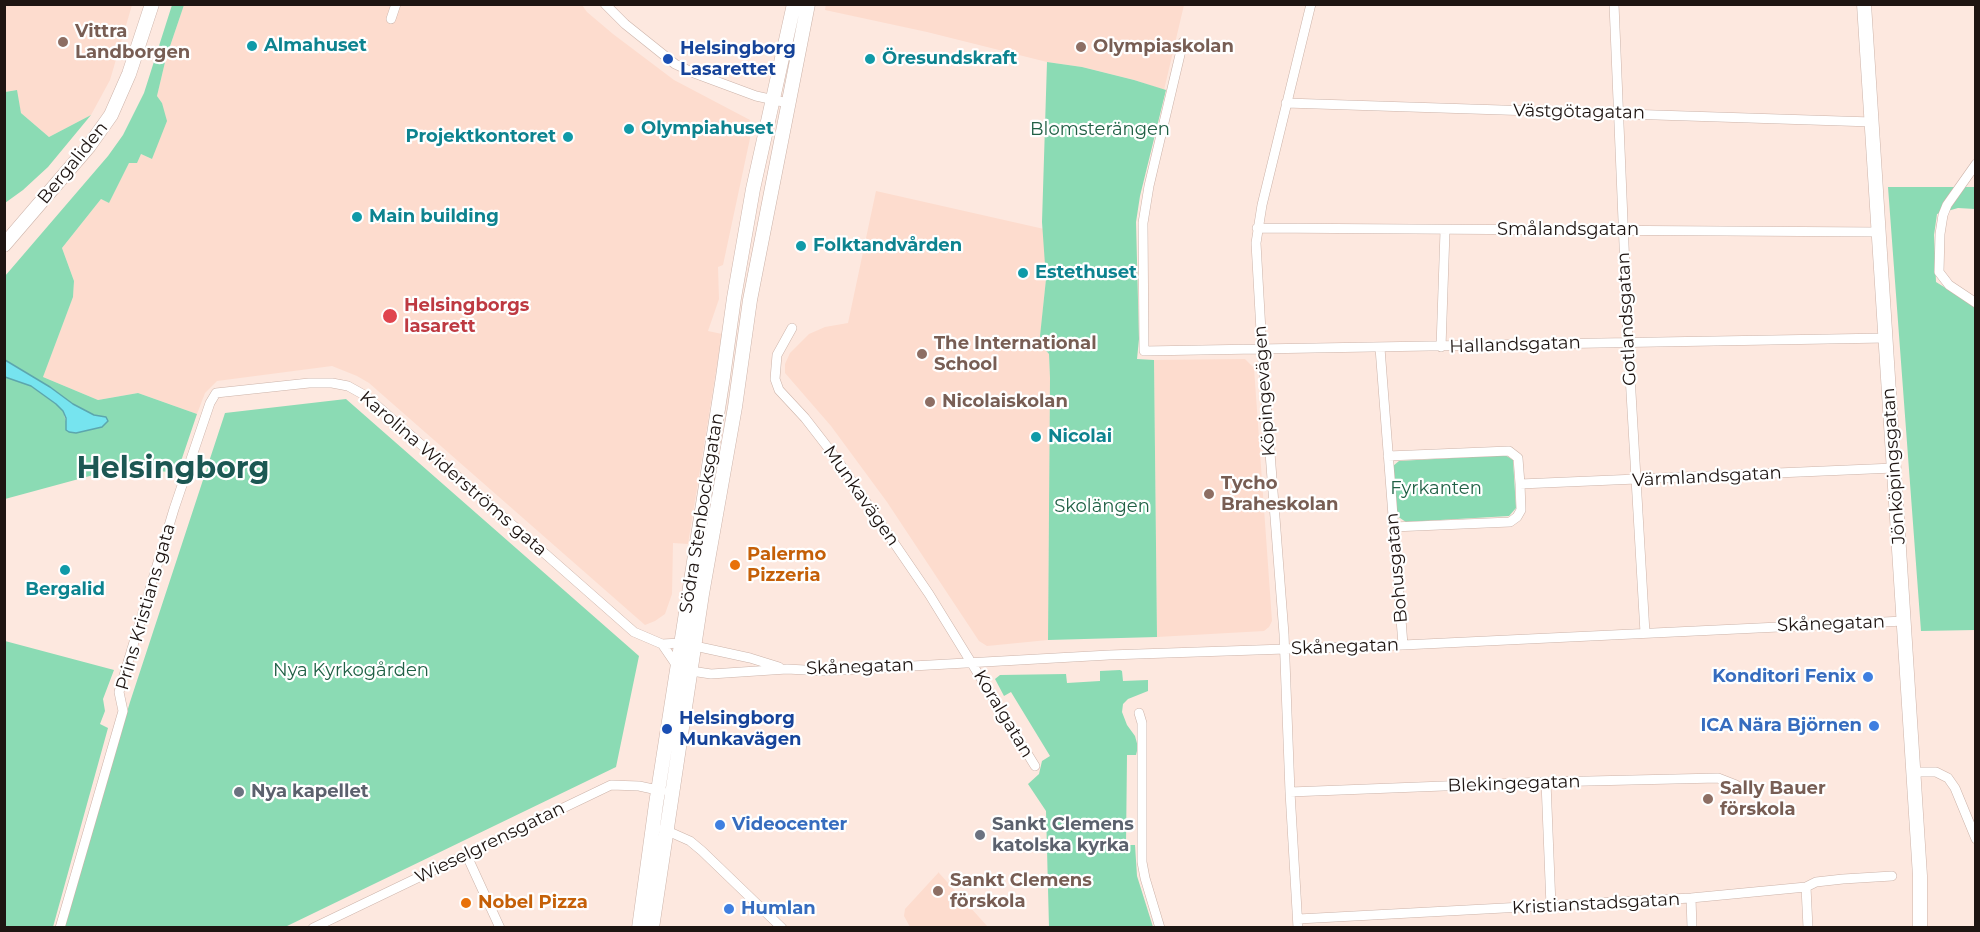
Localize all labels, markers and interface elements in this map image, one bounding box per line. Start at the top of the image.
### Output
place label: Vittra Landborgen [75,21,190,63]
marker: Vittra Landborgen [56,35,70,49]
place label: Almahuset [264,35,367,57]
place label: Olympiaskolan [1093,36,1234,58]
place label: Helsingborg Lasarettet [680,38,796,80]
marker: Almahuset [245,39,259,53]
marker: Olympiaskolan [1074,40,1088,54]
place label: Öresundskraft [882,48,1017,70]
marker: Helsingborg Lasarettet [661,52,675,66]
marker: Öresundskraft [863,52,877,66]
street label: Västgötagatan [1513,100,1645,124]
street label: Bergaliden [33,118,113,208]
place label: Olympiahuset [641,118,774,140]
park label: Blomsterängen [1030,119,1170,141]
marker: Olympiahuset [622,122,636,136]
place label: Projektkontoret [406,126,556,148]
marker: Projektkontoret [561,130,575,144]
place label: Main building [369,206,499,228]
marker: Main building [350,210,364,224]
street label: Smålandsgatan [1497,219,1639,241]
place label: Folktandvården [813,235,962,257]
marker: Folktandvården [794,239,808,253]
street label: Gotlandsgatan [1613,252,1641,386]
place label: Estethuset [1035,262,1137,284]
marker: Estethuset [1016,266,1030,280]
place label: Helsingborgs lasarett [404,295,529,338]
marker: Helsingborgs lasarett [381,307,399,325]
street label: Köpingevägen [1250,325,1280,457]
street label: Hallandsgatan [1449,332,1581,358]
place label: The International School [934,333,1097,376]
marker: The International School [915,347,929,361]
street label: Karolina Widerströms gata [355,387,551,561]
street label: Jönköpingsgatan [1878,387,1910,545]
place label: Nicolaiskolan [942,391,1068,413]
marker: Nicolaiskolan [923,395,937,409]
street label: Södra Stenbocksgatan [675,411,729,615]
place label: Nicolai [1048,426,1112,448]
marker: Nicolai [1029,430,1043,444]
street label: Munkavägen [818,442,904,550]
district label: Helsingborg [76,451,270,487]
street label: Värmlandsgatan [1632,462,1782,492]
place label: Tycho Braheskolan [1221,473,1338,516]
park label: Fyrkanten [1390,478,1482,500]
marker: Tycho Braheskolan [1202,487,1216,501]
park label: Skolängen [1054,496,1150,518]
street label: Bohusgatan [1381,512,1413,624]
street label: Prins Kristians gata [112,521,180,693]
place label: Palermo Pizzeria [747,544,826,586]
marker: Palermo Pizzeria [728,558,742,572]
marker: Bergalid [58,563,72,577]
place label: Bergalid [25,579,105,601]
street label: Skånegatan [1777,611,1885,637]
street label: Skånegatan [1291,634,1399,660]
street label: Skånegatan [806,654,914,680]
park label: Nya Kyrkogården [273,660,429,682]
street label: Koralgatan [968,666,1038,762]
place label: Konditori Fenix [1712,666,1856,688]
marker: Konditori Fenix [1861,670,1875,684]
place label: Helsingborg Munkavägen [679,708,801,750]
place label: ICA Nära Björnen [1700,715,1862,737]
marker: ICA Nära Björnen [1867,719,1881,733]
marker: Helsingborg Munkavägen [660,722,674,736]
street label: Blekingegatan [1447,771,1581,797]
place label: Sally Bauer förskola [1720,778,1826,820]
place label: Nya kapellet [251,781,369,803]
marker: Nya kapellet [232,785,246,799]
marker: Sally Bauer förskola [1701,792,1715,806]
street label: Wieselgrensgatan [412,797,568,889]
place label: Videocenter [732,814,847,836]
place label: Sankt Clemens katolska kyrka [992,814,1134,856]
marker: Videocenter [713,818,727,832]
marker: Sankt Clemens katolska kyrka [973,828,987,842]
place label: Sankt Clemens förskola [950,870,1092,912]
marker: Sankt Clemens förskola [931,884,945,898]
street label: Kristianstadsgatan [1511,889,1681,919]
place label: Nobel Pizza [478,892,588,914]
marker: Nobel Pizza [459,896,473,910]
place label: Humlan [741,898,816,920]
marker: Humlan [722,902,736,916]

